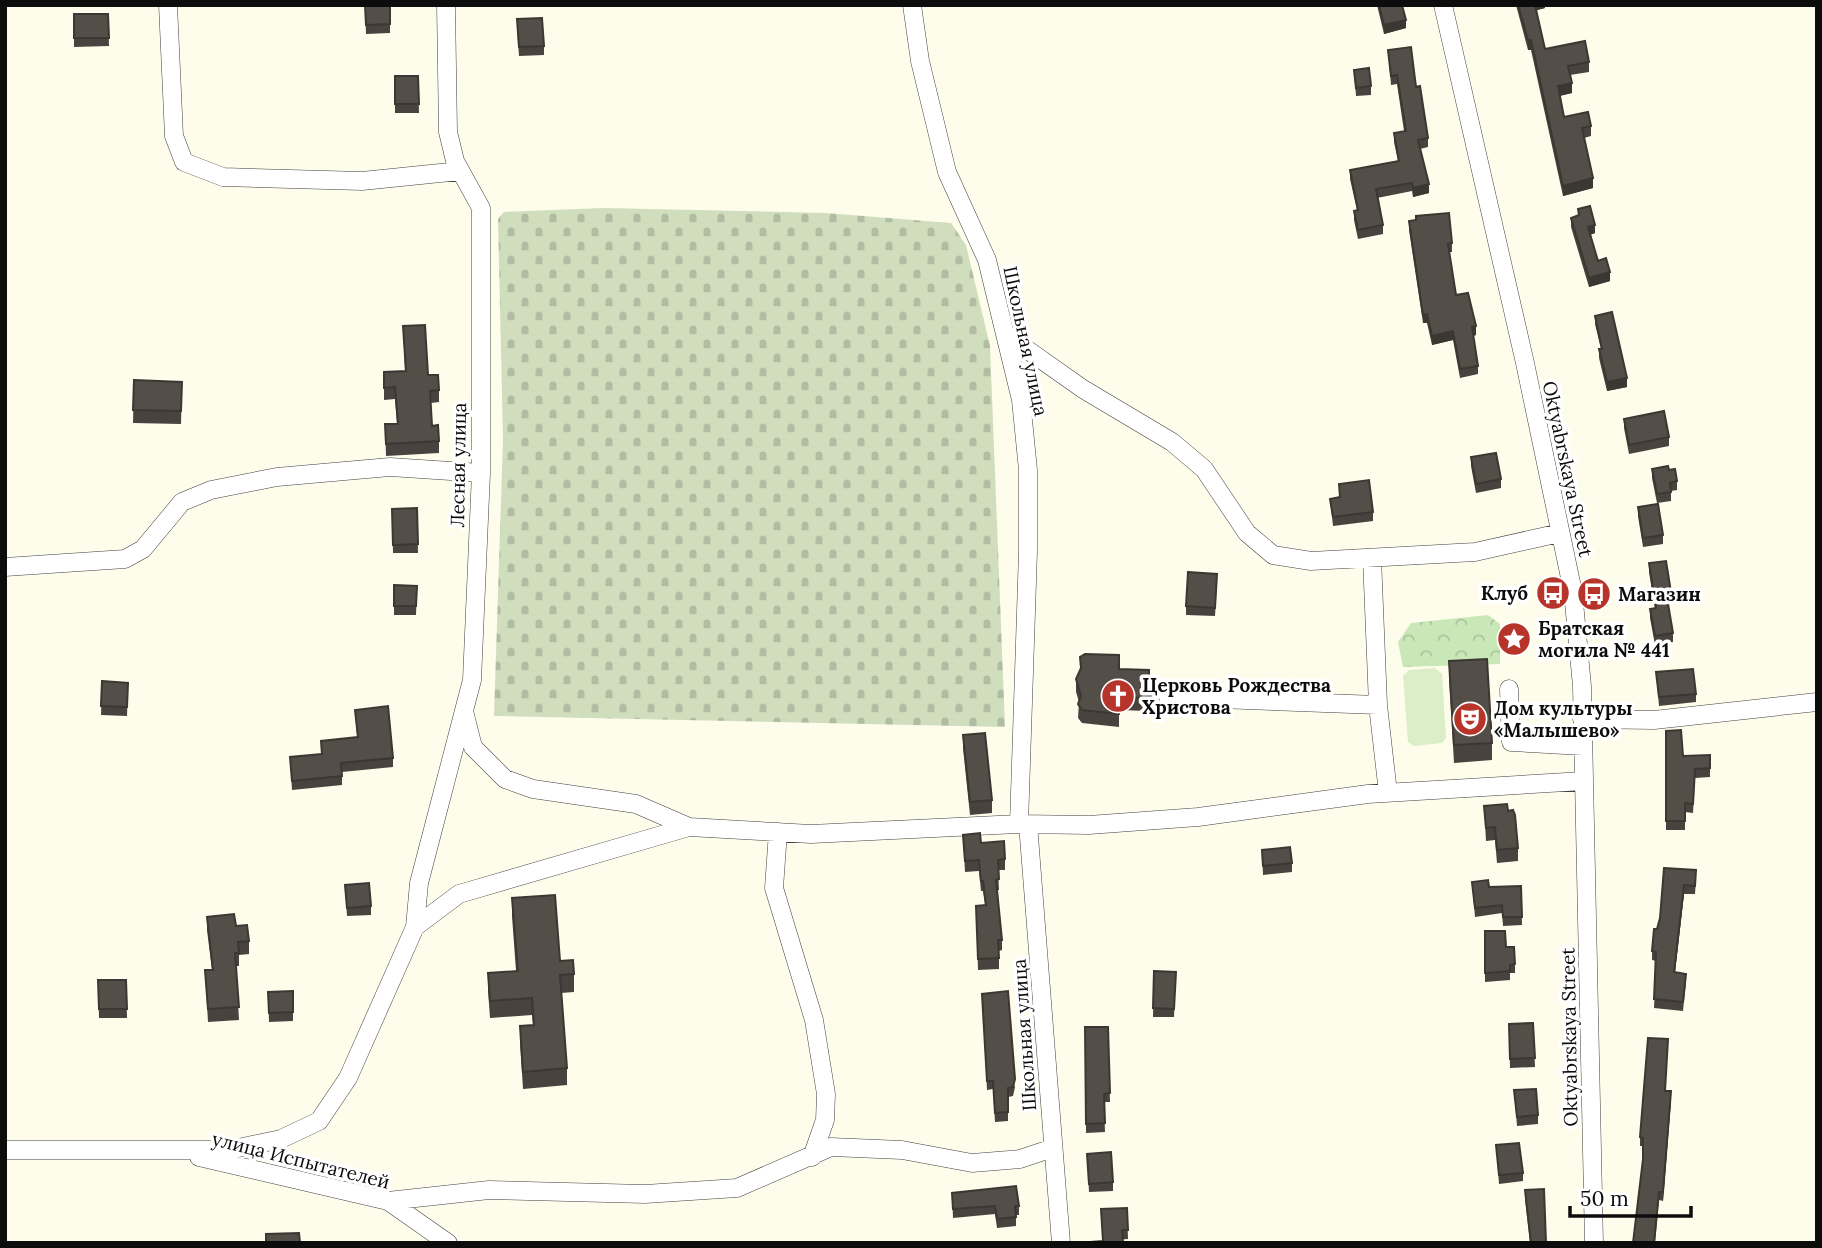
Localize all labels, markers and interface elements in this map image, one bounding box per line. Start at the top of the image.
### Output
street label: Школьная улица [998,264,1054,418]
street label: Oktyabrskaya Street [1538,379,1598,560]
street label: Лесная улица [445,402,471,528]
bus stop icon: Клуб [1534,574,1572,612]
bus stop icon: Магазин [1575,575,1613,613]
place label: Клуб [1481,581,1528,605]
place label: Магазин [1618,582,1701,606]
place label: Братская могила № 441 [1538,616,1670,662]
place icon: Братская могила № 441 [1495,620,1533,658]
place label: Церковь Рождества Христова [1142,673,1331,719]
church icon: Церковь Рождества Христова [1099,677,1137,715]
place label: Дом культуры «Малышево» [1494,696,1633,742]
theatre icon: Дом культуры «Малышево» [1451,700,1489,738]
street label: Oktyabrskaya Street [1555,947,1583,1127]
street label: Школьная улица [1007,958,1041,1112]
street label: улица Испытателей [210,1126,393,1194]
scale bar [1570,1174,1691,1218]
text: 50 m [1580,1185,1629,1212]

